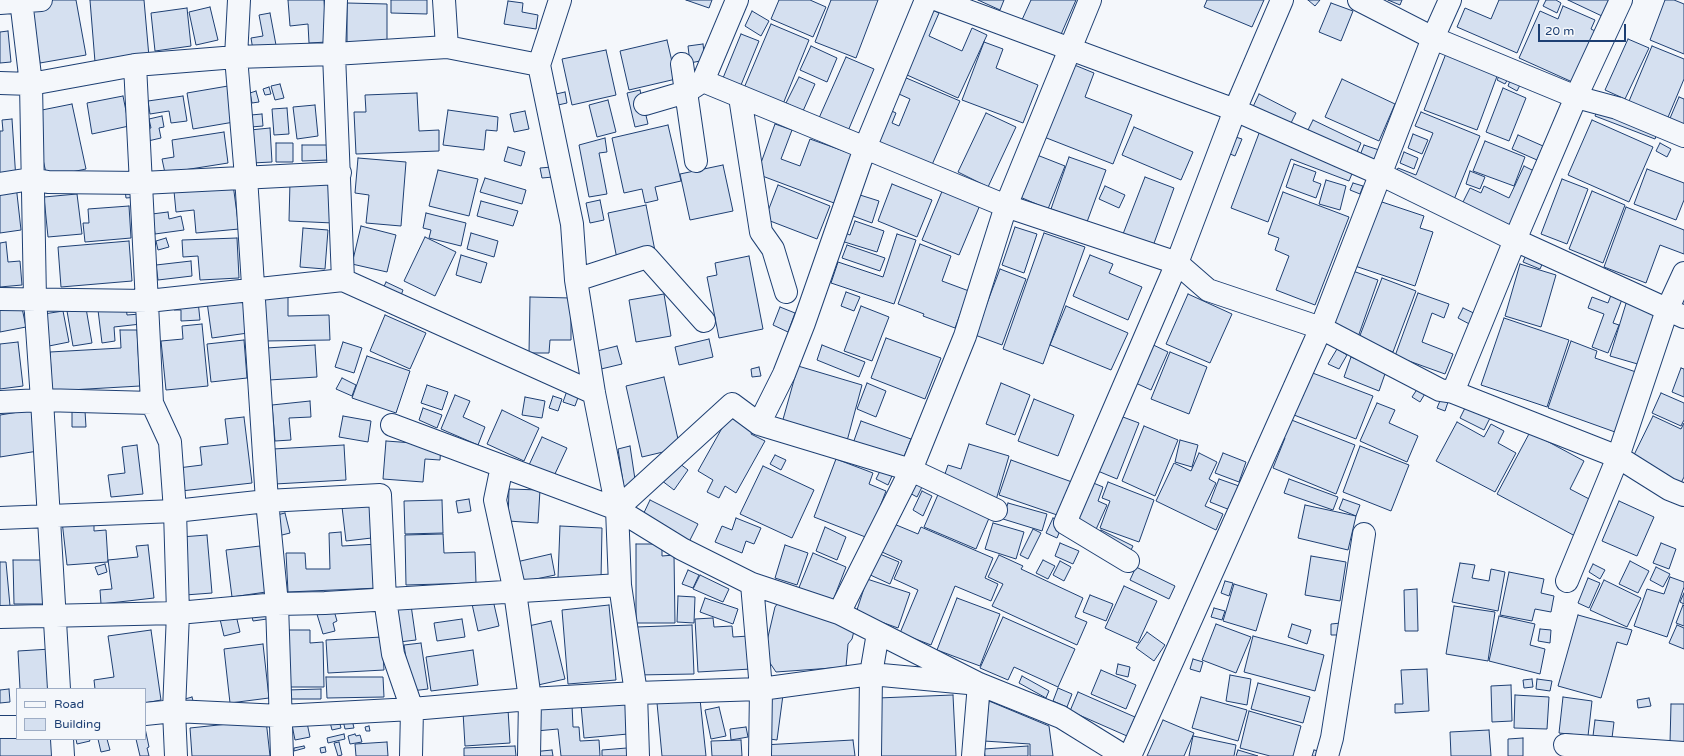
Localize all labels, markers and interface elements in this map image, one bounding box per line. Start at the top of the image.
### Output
scale bar [1540,16,1628,42]
text: 20 m [1545,24,1574,38]
legend [16,688,146,740]
text: Road [54,697,84,711]
text: Building [54,717,101,731]

